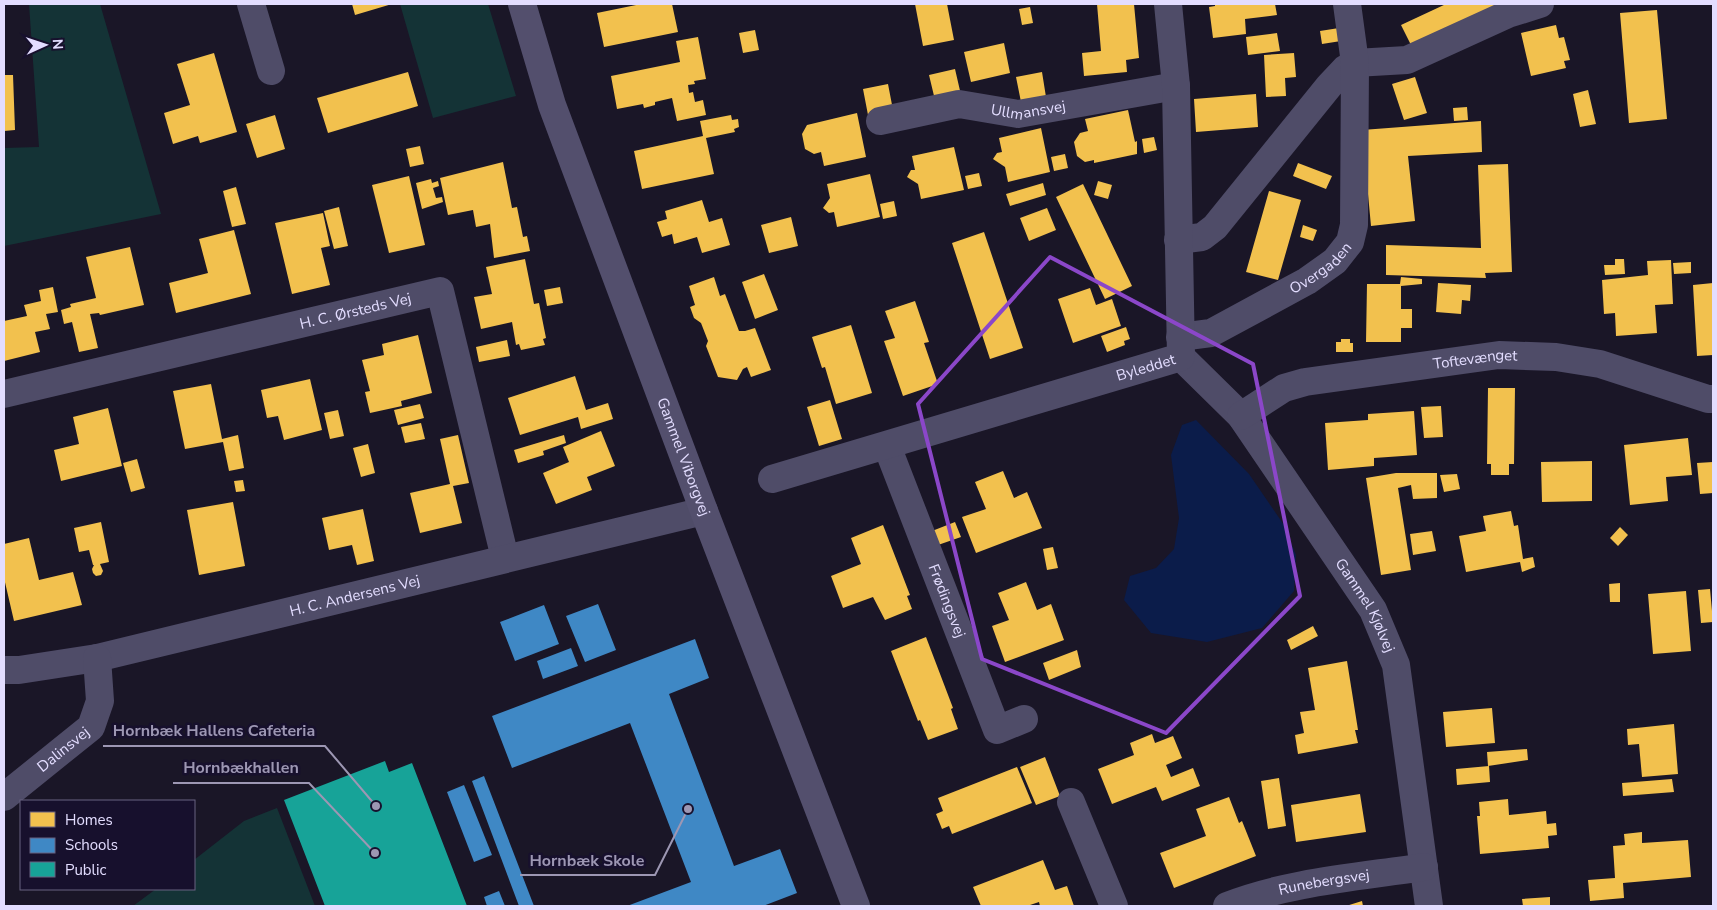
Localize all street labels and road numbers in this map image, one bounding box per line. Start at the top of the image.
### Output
street label: Ullmansvej [989,96,1067,125]
street label: Overgaden [1286,238,1356,299]
street label: H. C. Ørsteds Vej [297,288,413,334]
street label: Toftevænget [1432,345,1519,374]
street label: Byleddet [1114,349,1179,386]
street label: Gammel Viborgvej [652,395,715,519]
street label: Gammel Kjølvej [1331,554,1400,655]
street label: Frødingsvej [924,561,970,641]
street label: H. C. Andersens Vej [287,570,422,621]
street label: Dalinsvej [33,722,94,777]
street label: Runebergsvej [1276,865,1371,900]

